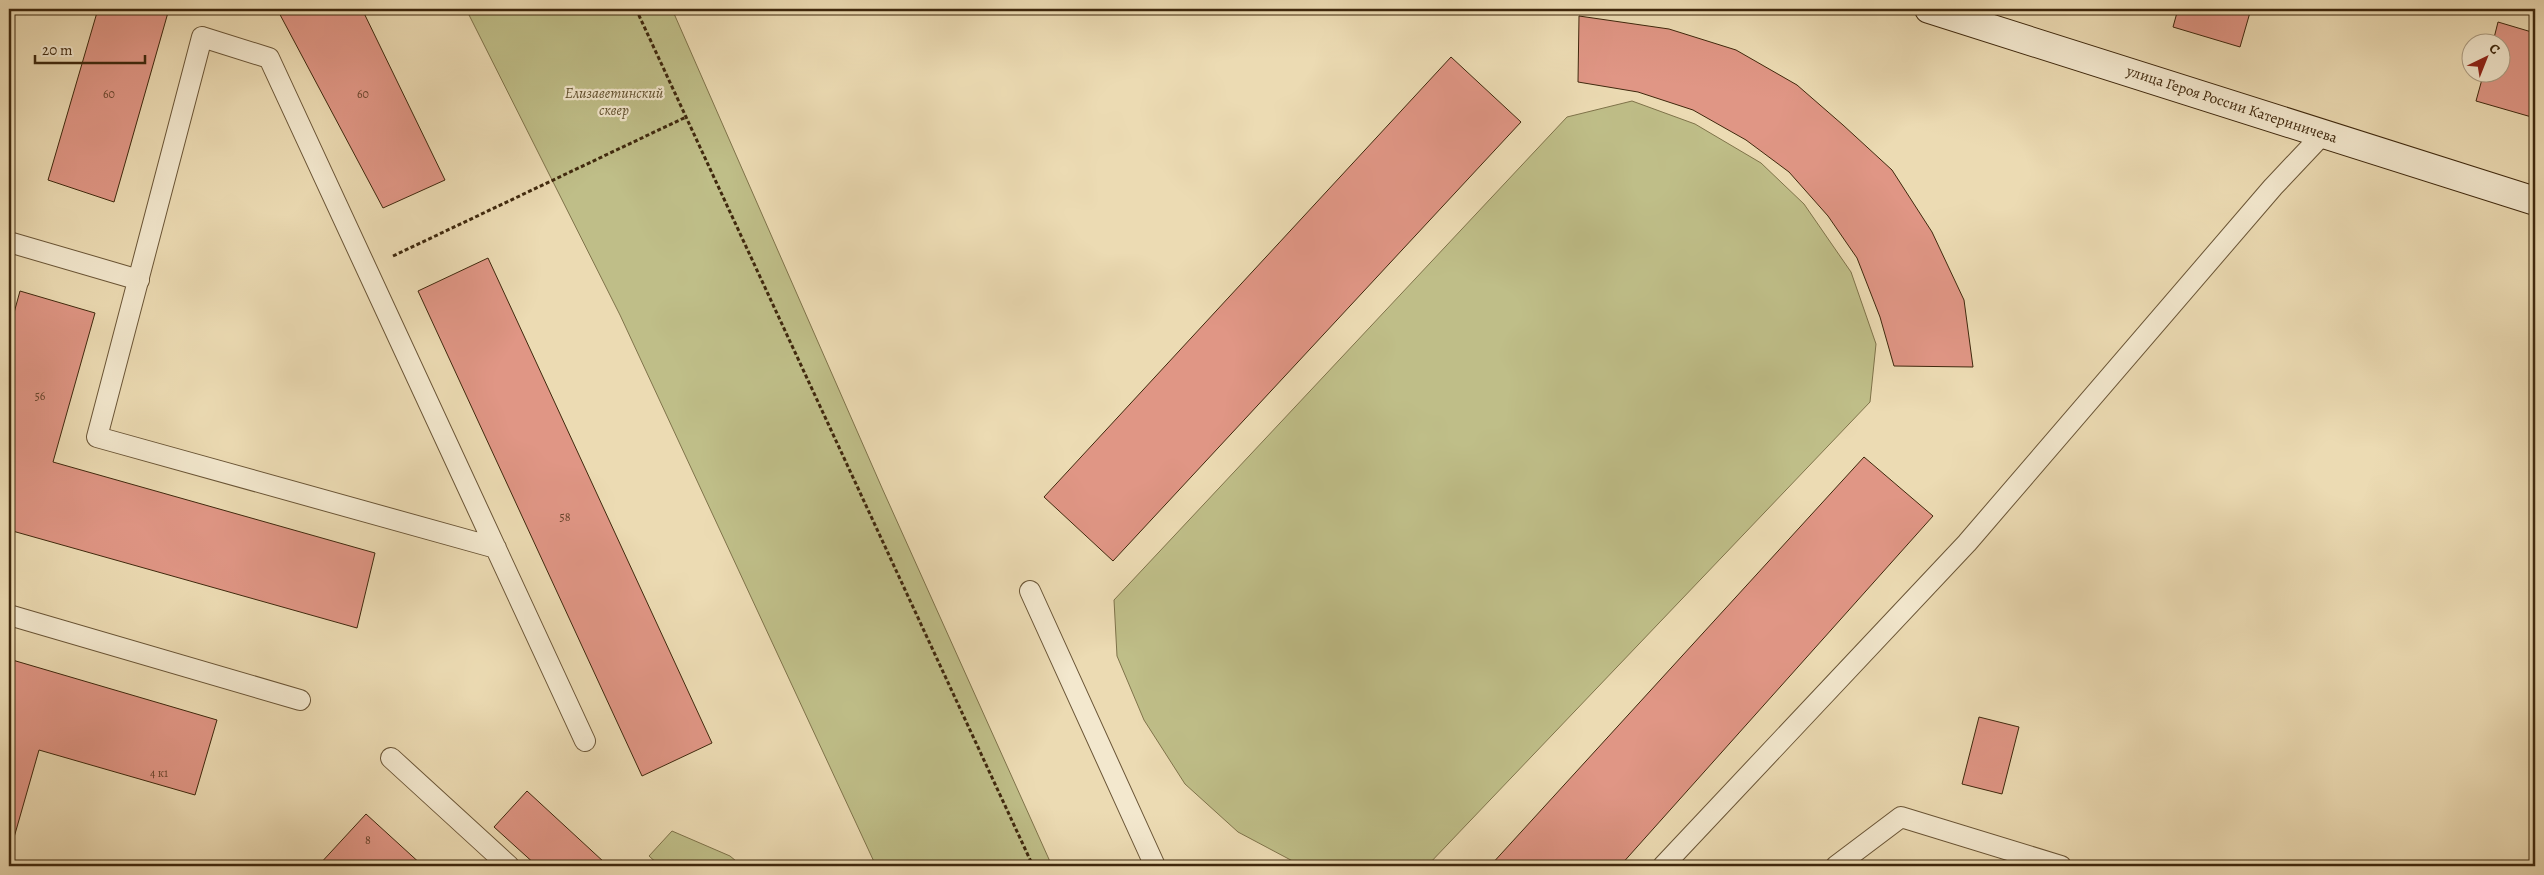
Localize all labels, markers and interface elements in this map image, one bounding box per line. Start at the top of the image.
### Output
scale bar [35,32,145,64]
north arrow [2462,32,2512,82]
text: С [2485,39,2504,59]
text: 20 m [42,40,73,60]
street label: улица Героя России Катериничева [2123,60,2340,148]
park label: Елизаветинский сквер [565,83,664,120]
house number: 60 [103,86,115,102]
house number: 60 [357,86,369,102]
house number: 56 [35,388,46,404]
house number: 58 [560,509,571,525]
house number: 4 к1 [150,765,168,781]
house number: 8 [365,832,371,848]

